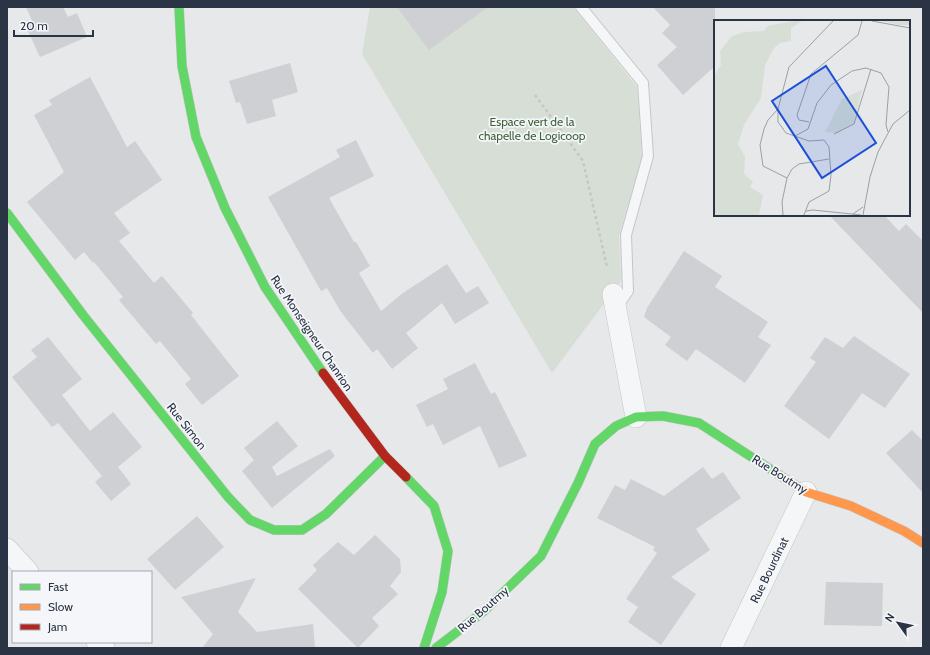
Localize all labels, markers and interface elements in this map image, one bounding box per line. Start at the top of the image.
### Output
scale bar [14,12,93,38]
text: 20 m [20,18,48,33]
inset map [714,20,910,216]
park label: Espace vert de la chapelle de Logicoop [479,114,586,143]
street label: Rue Monseigneur Chanrion [268,272,357,394]
street label: Rue Simon [164,399,210,453]
street label: Rue Boutmy [749,451,811,497]
street label: Rue Bourdinat [747,535,791,605]
legend [12,571,152,643]
text: Fast [48,579,68,594]
street label: Rue Boutmy [454,583,512,635]
text: Slow [48,599,73,614]
north arrow [878,603,918,643]
text: N [882,610,898,625]
text: Jam [47,619,67,634]

